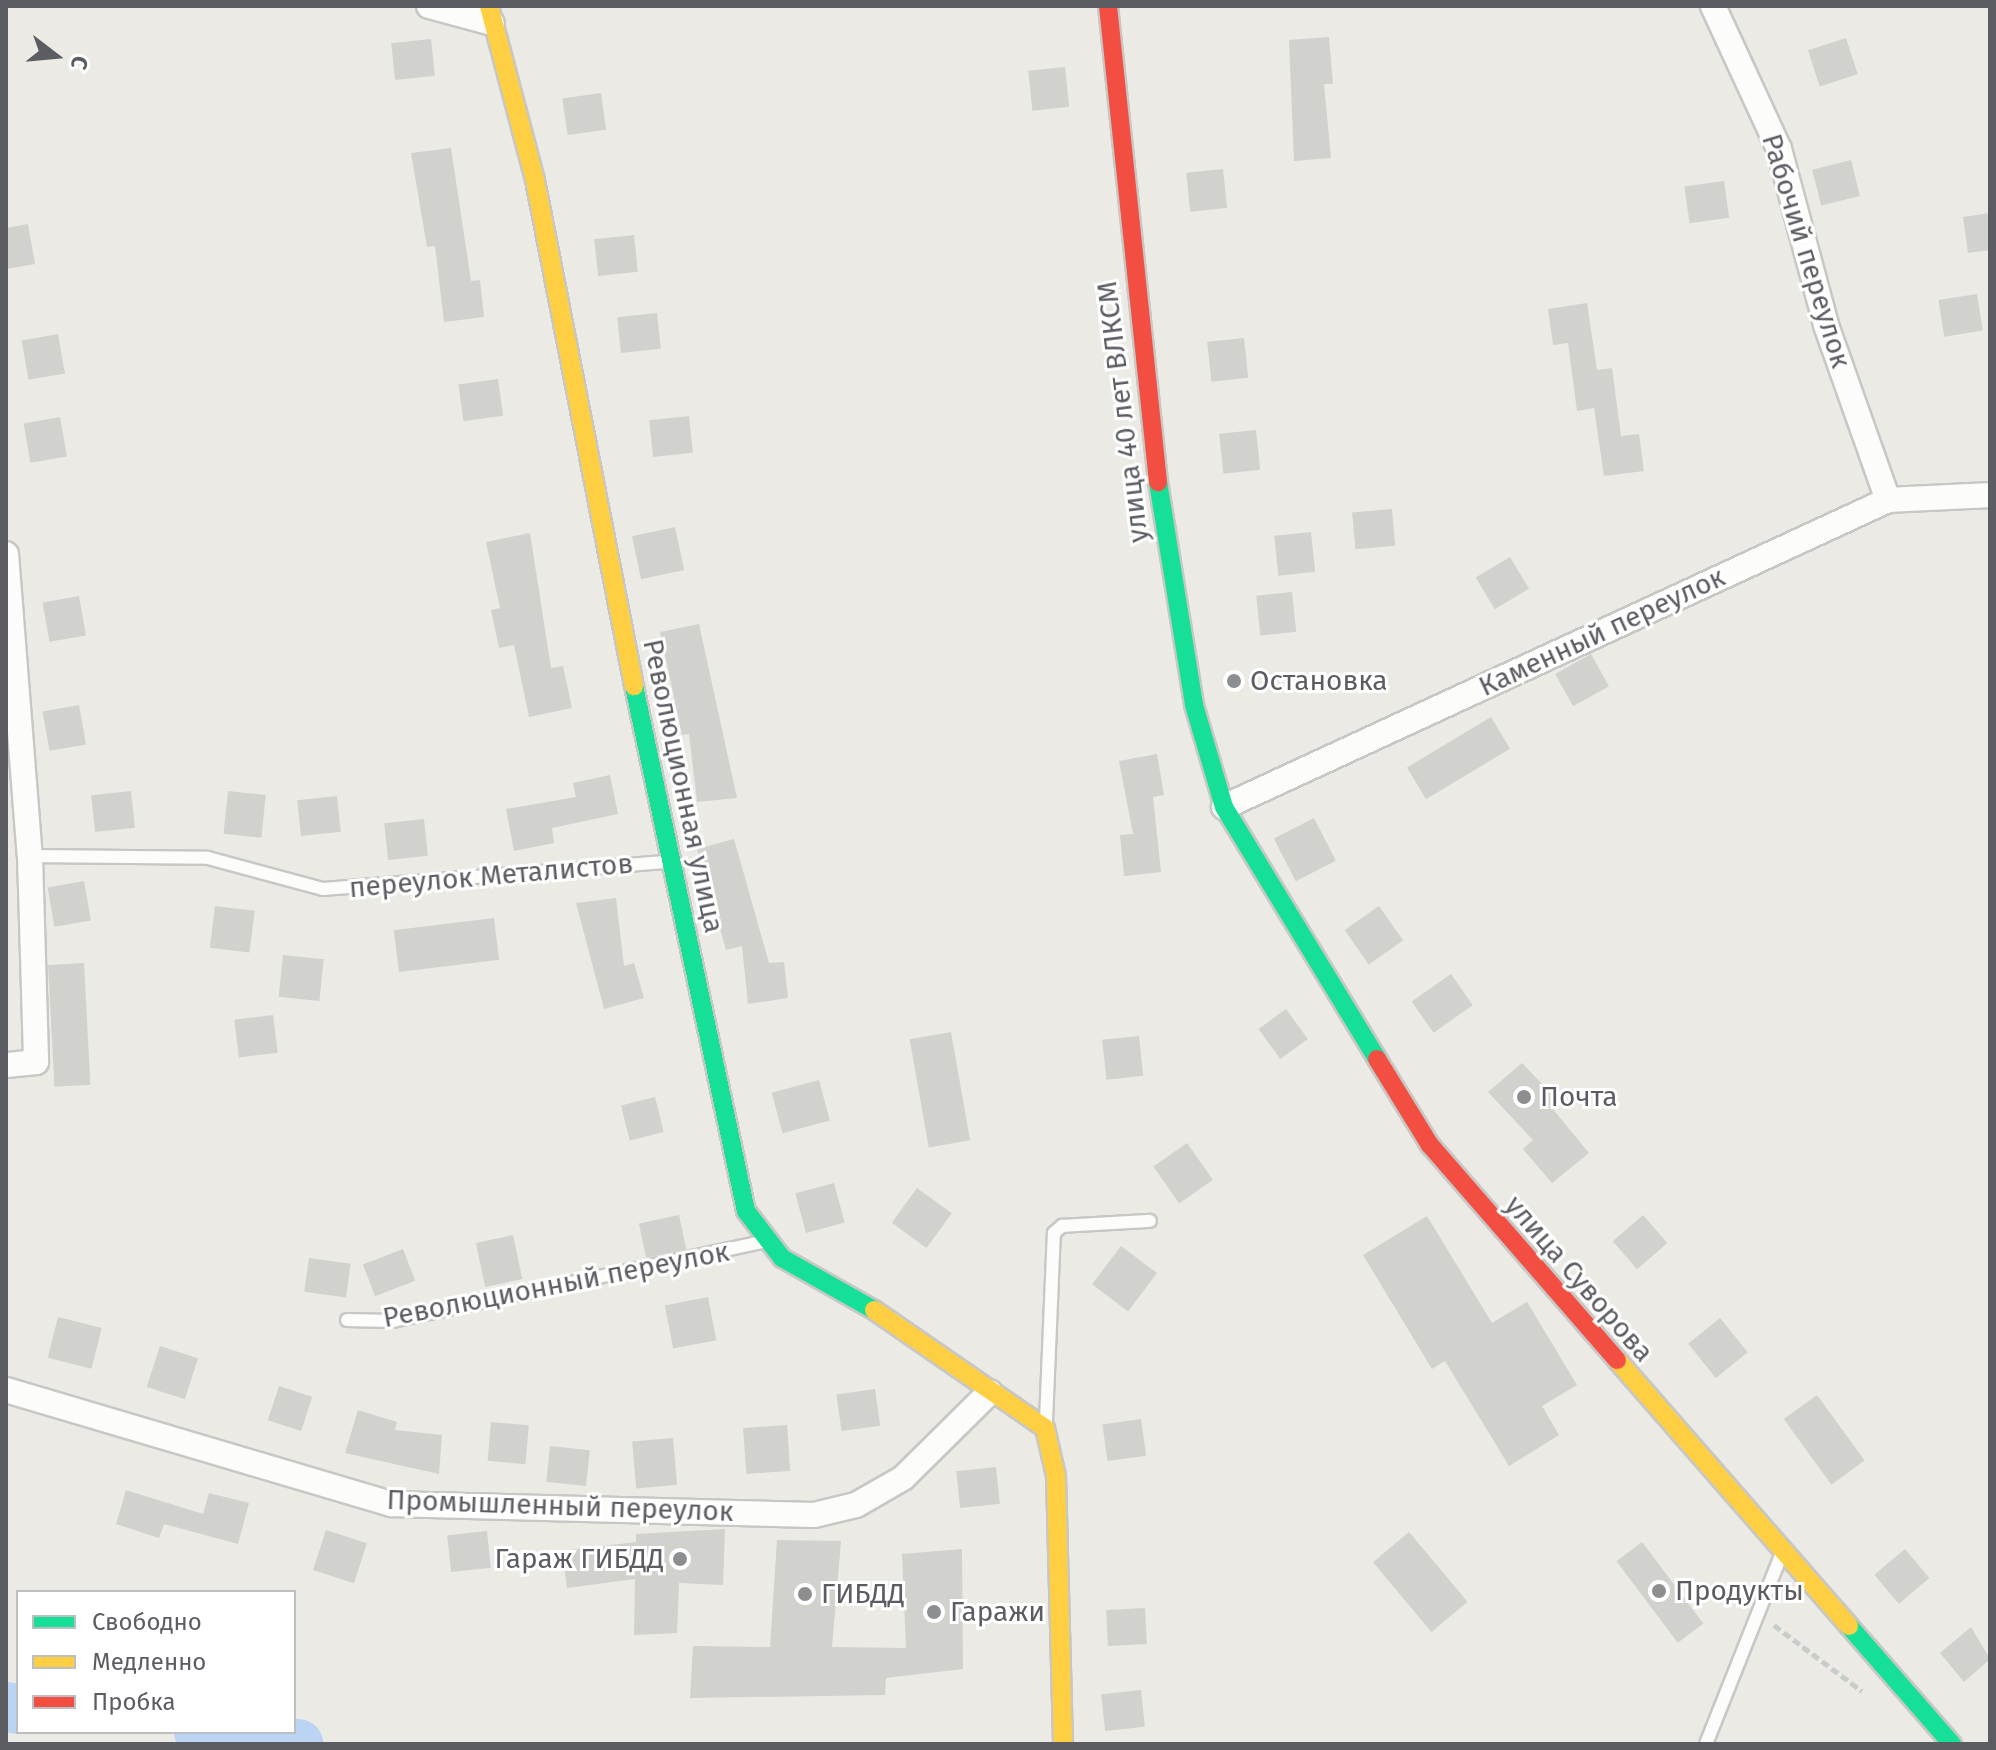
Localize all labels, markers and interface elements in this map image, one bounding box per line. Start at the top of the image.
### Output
north arrow [16,16,96,96]
text: С [65,53,94,73]
street label: Рабочий переулок [1754,130,1858,372]
street label: улица 40 лет ВЛКСМ [1090,279,1156,545]
street label: Каменный переулок [1474,560,1730,704]
street label: Революционная улица [635,636,731,936]
place label: Остановка [1250,664,1388,698]
marker: Остановка [1225,672,1243,690]
street label: переулок Металистов [348,847,634,905]
place label: Почта [1540,1080,1617,1114]
marker: Почта [1515,1088,1533,1106]
street label: улица Суворова [1498,1189,1660,1369]
street label: Революционный переулок [380,1235,732,1335]
street label: Промышленный переулок [386,1483,734,1529]
place label: Гараж ГИБДД [494,1542,664,1576]
marker: Гараж ГИБДД [671,1550,689,1568]
place label: Продукты [1675,1574,1804,1608]
place label: ГИБДД [821,1577,905,1611]
marker: Продукты [1650,1582,1668,1600]
marker: ГИБДД [796,1585,814,1603]
legend [16,1590,296,1734]
place label: Гаражи [950,1595,1045,1629]
marker: Гаражи [925,1603,943,1621]
text: Свободно [92,1608,202,1636]
text: Медленно [92,1648,206,1676]
text: Пробка [92,1688,176,1716]

